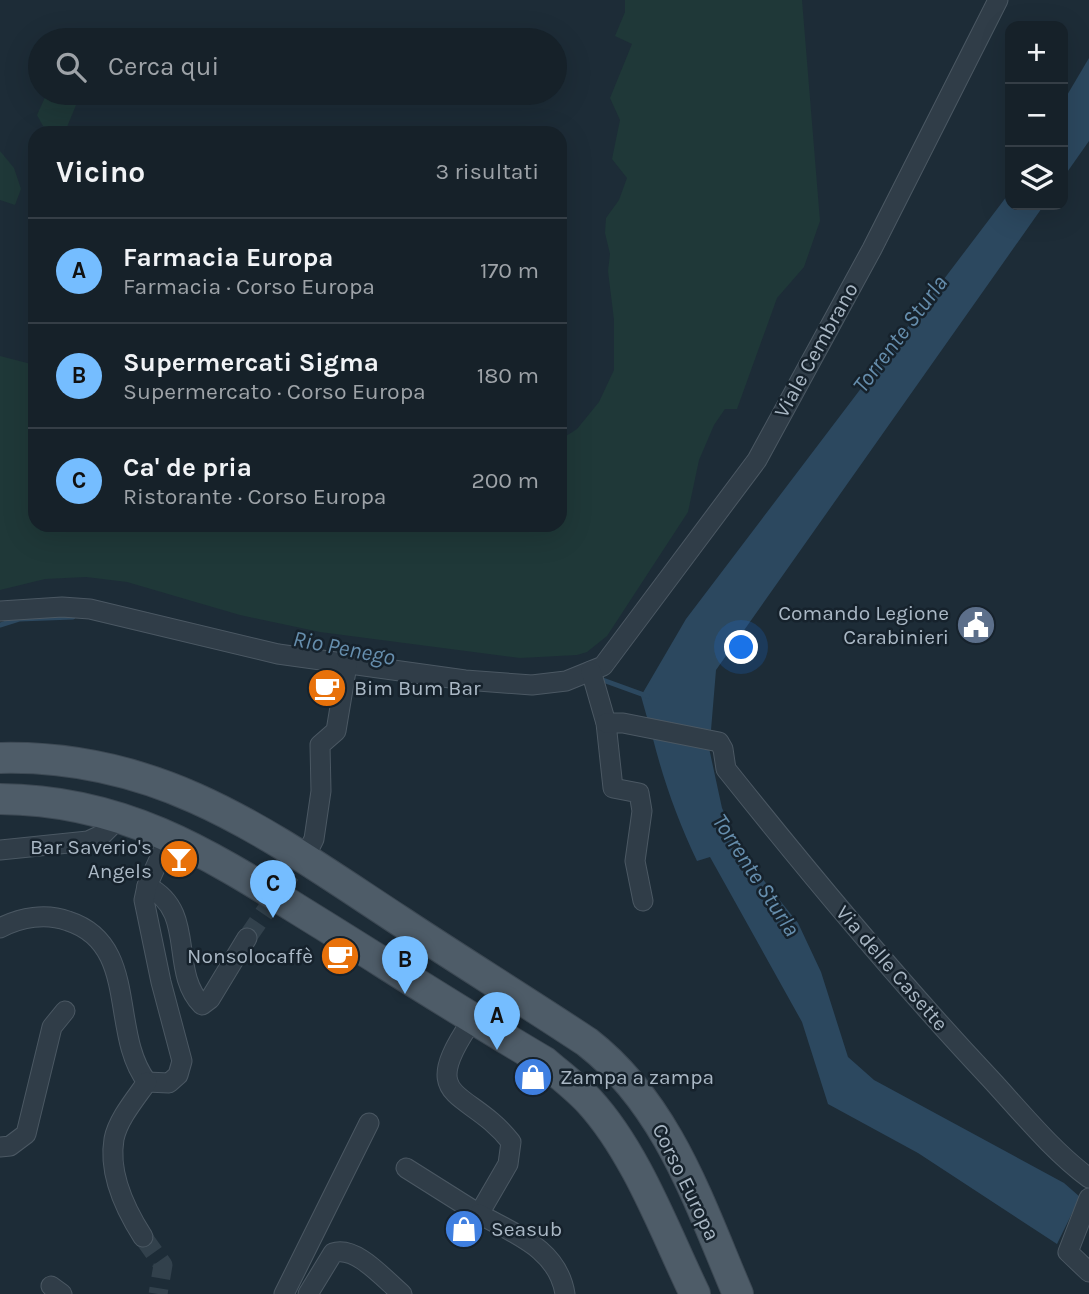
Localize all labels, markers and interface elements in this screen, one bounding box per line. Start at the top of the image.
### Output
map controls [1005,21,1068,210]
button: + [1005,21,1068,84]
search box [28,28,567,105]
icon: search [52,48,90,86]
text: Cerca qui [108,51,219,82]
button: − [1005,84,1068,147]
button: layers [1005,147,1068,210]
text: Vicino [56,154,145,190]
text: 3 risultati [436,158,539,185]
text: Farmacia Europa [123,242,334,273]
text: A [72,257,86,284]
text: 170 m [480,257,539,284]
water label: Torrente Sturla [847,270,953,398]
text: Farmacia · Corso Europa [123,273,375,300]
street label: Viale Cembrano [769,278,863,422]
text: Supermercati Sigma [123,347,379,378]
text: B [72,362,86,389]
text: 180 m [477,362,539,389]
text: Supermercato · Corso Europa [123,378,426,405]
text: Ca' de pria [123,452,252,483]
text: C [72,467,86,494]
text: 200 m [471,467,539,494]
text: Ristorante · Corso Europa [123,483,387,510]
place label: Comando Legione Carabinieri [778,601,949,649]
public building icon: Comando Legione Carabinieri [955,604,997,646]
water label: Rio Penego [291,625,397,671]
your location [724,630,758,664]
cafe icon: Bim Bum Bar [306,667,348,709]
place label: Bim Bum Bar [354,676,481,700]
water label: Torrente Sturla [706,809,806,941]
place label: Bar Saverio's Angels [30,835,152,883]
bar icon: Bar Saverio's Angels [158,838,200,880]
pin: C [250,860,296,918]
street label: Via delle Casette [831,900,953,1036]
cafe icon: Nonsolocaffè [319,935,361,977]
pin: B [382,936,428,994]
place label: Nonsolocaffè [187,944,313,968]
pin: A [474,992,520,1050]
shop icon: Zampa a zampa [512,1056,554,1098]
place label: Zampa a zampa [560,1065,714,1089]
street label: Corso Europa [647,1120,725,1244]
shop icon: Seasub [443,1208,485,1250]
place label: Seasub [491,1217,562,1241]

